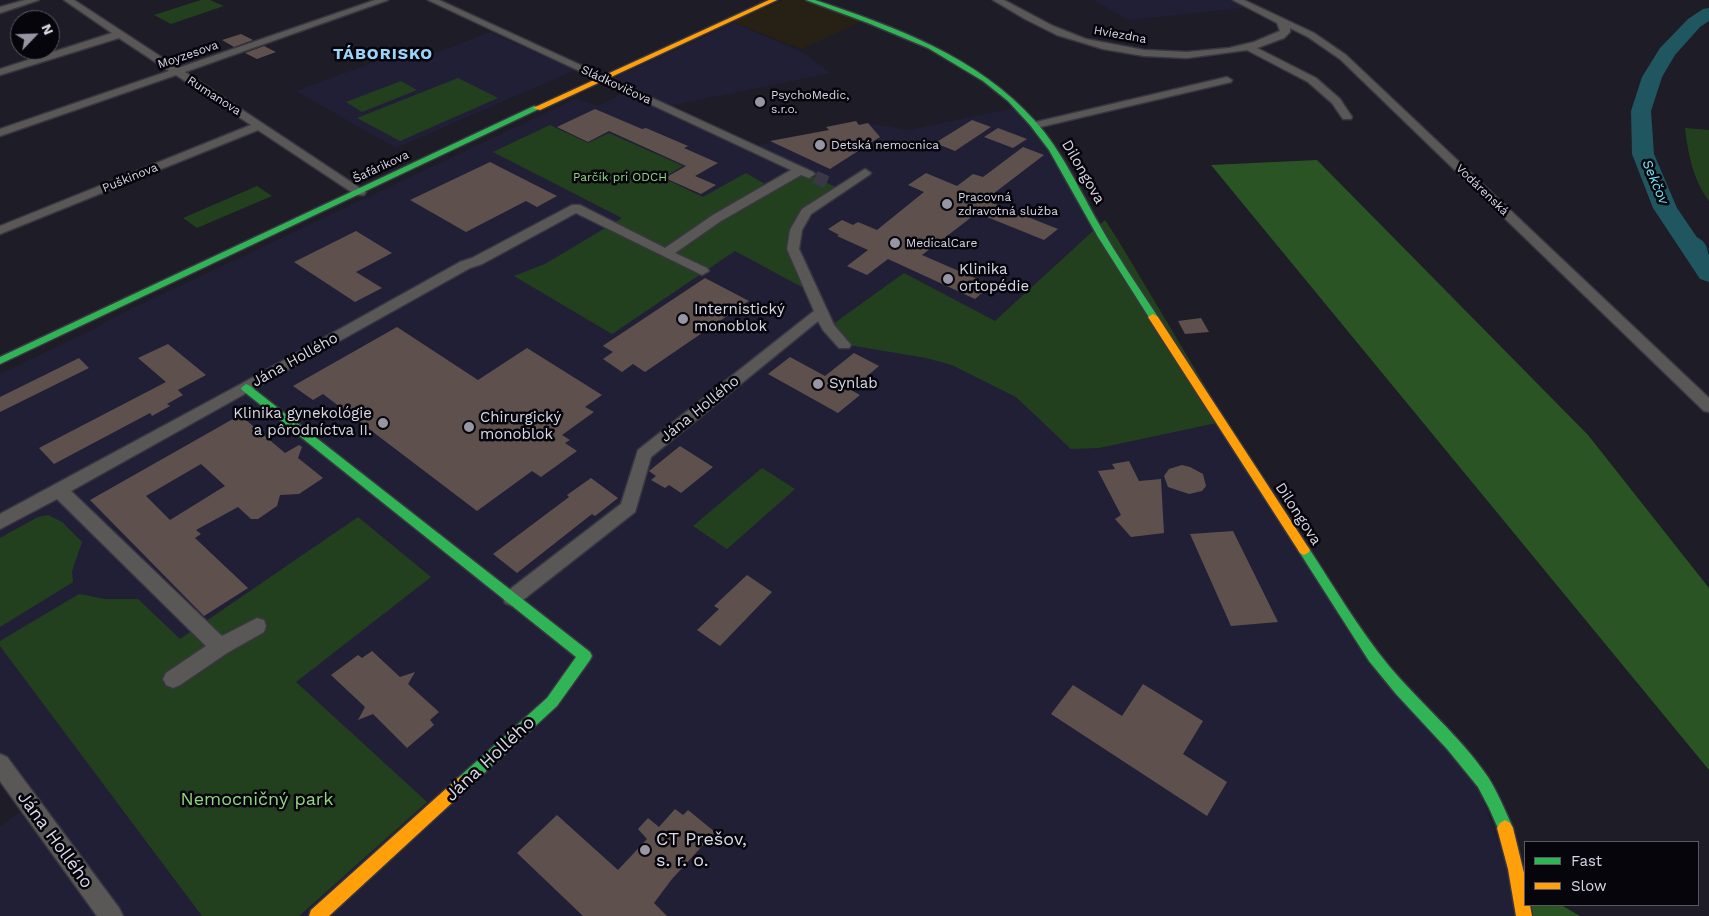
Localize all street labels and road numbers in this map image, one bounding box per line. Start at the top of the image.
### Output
street label: Hviezdna [1093,23,1147,47]
street label: Moyzesova [156,38,220,72]
street label: Sládkovičova [579,62,653,108]
street label: Rumanova [185,73,243,119]
street label: Dilongova [1058,137,1108,207]
street label: Šafárikova [351,148,411,186]
street label: Puškinova [100,160,160,196]
street label: Vodárenská [1453,161,1511,219]
street label: Jána Hollého [249,329,341,391]
street label: Jána Hollého [657,372,743,446]
street label: Dilongova [1271,479,1325,549]
street label: Jána Hollého [441,712,539,806]
street label: Jána Hollého [13,787,97,893]

